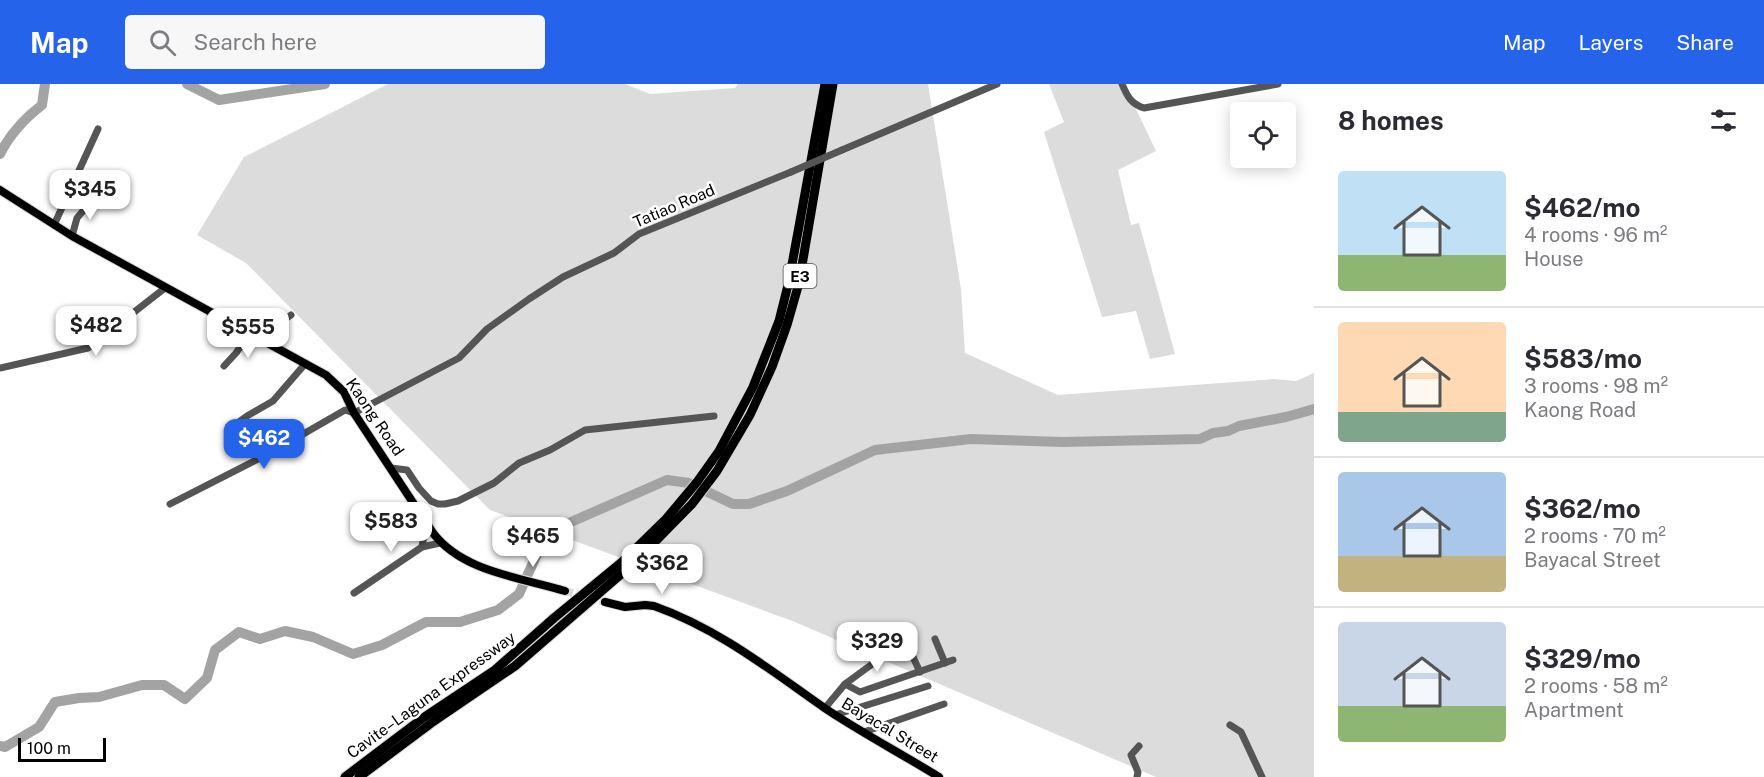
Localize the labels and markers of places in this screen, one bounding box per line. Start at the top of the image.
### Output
pin: $345 [54,170,126,221]
pin: $482 [60,306,132,357]
pin: $555 [212,308,284,359]
pin: $462 [228,419,300,470]
pin: $583 [355,502,427,553]
pin: $465 [497,517,569,568]
pin: $362 [626,544,698,595]
pin: $329 [841,622,913,673]

